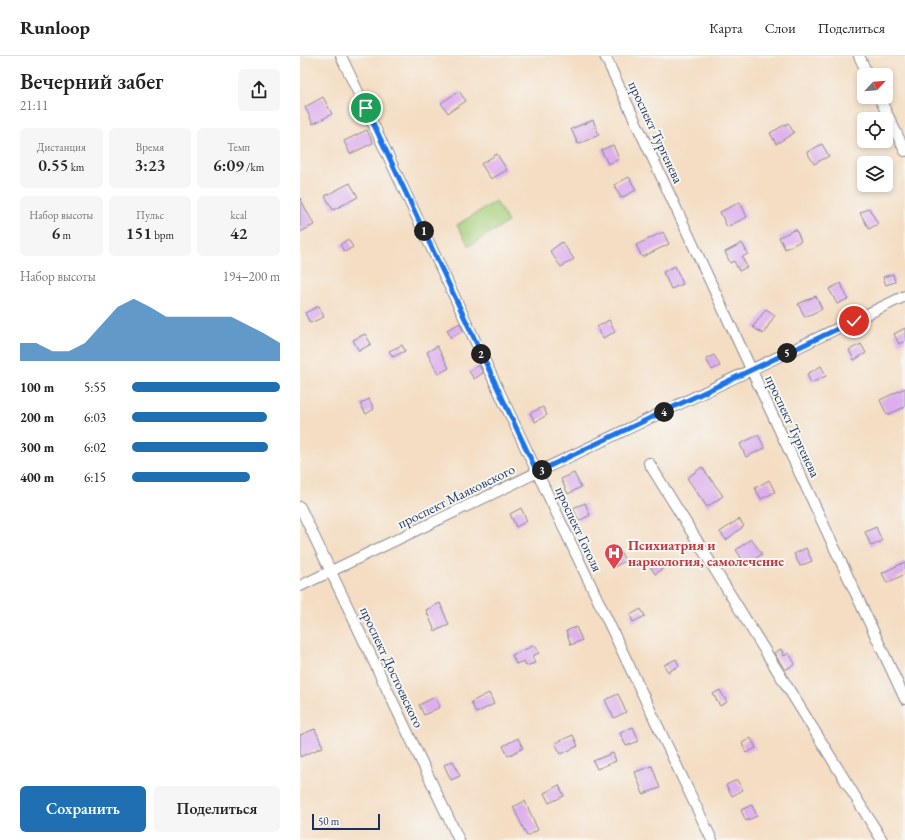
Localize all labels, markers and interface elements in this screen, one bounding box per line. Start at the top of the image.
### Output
text: Runloop [20,15,90,40]
text: Карта [709,19,743,37]
text: Слои [765,19,796,37]
text: Поделиться [818,19,885,37]
text: Вечерний забег [20,67,164,96]
north arrow [857,68,893,104]
map controls [857,68,893,192]
button: share [238,69,280,111]
street label: проспект Тургенева [624,78,688,186]
pin [349,91,383,125]
text: 21:11 [20,97,48,114]
icon: arrive [355,97,377,119]
button: locate [857,112,893,148]
text: Дистанция [37,140,86,154]
text: Время [136,140,164,154]
text: Темп [227,140,250,154]
text: 0.55 [38,154,69,176]
text: 3:23 [135,154,165,176]
text: 6:09 [213,154,244,176]
button: layers [857,156,893,192]
text: km [69,160,84,174]
text: /km [244,160,264,174]
text: Набор высоты [29,208,93,222]
text: Пульс [136,208,164,222]
text: kcal [230,208,247,222]
pin: 1 [414,221,434,241]
text: 6 [52,222,60,244]
text: 151 [126,222,152,244]
text: 42 [230,222,247,244]
text: 1 [421,224,427,238]
text: m [60,228,71,242]
text: bpm [152,228,174,242]
text: Набор высоты [20,268,96,285]
text: 194–200 m [223,268,280,285]
pin [837,304,871,338]
icon: check [843,310,865,332]
pin: 5 [777,343,797,363]
pin: 2 [471,344,491,364]
text: 5 [784,346,790,360]
text: 2 [478,347,484,361]
street label: проспект Тургенева [761,372,825,480]
text: 100 m [20,379,54,396]
text: 5:55 [84,379,106,396]
pin: 4 [654,402,674,422]
text: 4 [661,405,667,419]
text: 200 m [20,409,54,426]
text: 6:03 [84,409,106,426]
text: 300 m [20,439,54,456]
text: 6:02 [84,439,106,456]
street label: проспект Маяковского [394,460,518,532]
pin: 3 [532,460,552,480]
text: 3 [539,463,545,477]
text: 400 m [20,469,54,486]
text: 6:15 [84,469,106,486]
street label: проспект Гоголя [551,484,607,574]
place label: Психиатрия и наркология, самолечение [628,536,784,570]
hospital icon: Психиатрия и наркология, самолечение [603,542,625,570]
street label: проспект Достоевского [356,603,428,731]
button: Сохранить [20,786,146,832]
button: Поделиться [154,786,280,832]
scale bar [312,812,380,831]
text: 50 m [318,814,339,828]

